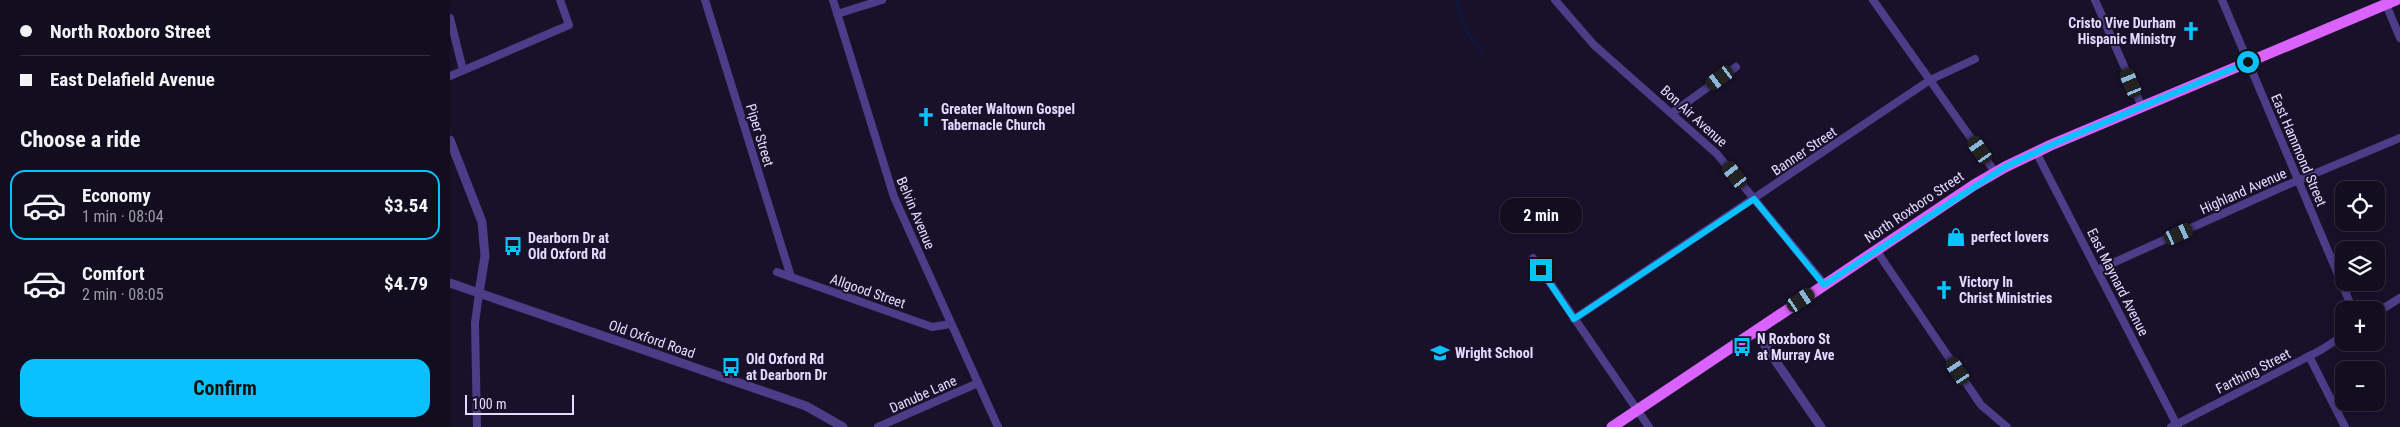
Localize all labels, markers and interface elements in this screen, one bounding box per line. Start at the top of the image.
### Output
place label: Cristo Vive Durham Hispanic Ministry [2068,15,2177,47]
text: North Roxboro Street [50,20,211,43]
church icon: Cristo Vive Durham Hispanic Ministry [2180,20,2202,42]
route start [2237,51,2259,73]
car [1703,63,1736,93]
car [2118,66,2143,100]
text: East Delafield Avenue [50,68,215,91]
street label: Bon Air Avenue [1658,82,1731,150]
street label: East Hammond Street [2268,91,2330,209]
place label: Greater Waltown Gospel Tabernacle Church [941,101,1075,133]
street label: Piper Street [743,102,777,168]
church icon: Greater Waltown Gospel Tabernacle Church [915,106,937,128]
street label: Banner Street [1769,123,1839,179]
text: Choose a ride [20,127,141,152]
car [1965,133,1994,167]
car [1719,159,1750,191]
street label: Highland Avenue [2197,165,2289,217]
street label: North Roxboro Street [1861,168,1967,246]
street label: Belvin Avenue [894,174,939,252]
map controls [2335,181,2385,411]
button: locate [2335,181,2385,231]
icon: car [22,183,67,228]
text: Economy [82,184,151,207]
text: $3.54 [384,194,428,217]
callout: 2 min [1500,198,1582,232]
text: 2 min [1523,206,1559,225]
text: 1 min · 08:04 [82,207,164,226]
car [2162,221,2195,247]
shop icon: perfect lovers [1945,226,1967,248]
street label: East Maynard Avenue [2084,226,2152,339]
place label: perfect lovers [1971,229,2049,245]
place label: Dearborn Dr at Old Oxford Rd [528,230,609,262]
bus stop icon: Dearborn Dr at Old Oxford Rd [502,235,524,257]
button: layers [2335,241,2385,291]
route end [1530,259,1552,281]
icon: car [22,261,67,306]
text: Comfort [82,262,145,285]
street label: Allgood Street [828,271,908,311]
text: $4.79 [384,272,428,295]
place label: Victory In Christ Ministries [1959,274,2052,306]
church icon: Victory In Christ Ministries [1933,279,1955,301]
text: 2 min · 08:05 [82,285,164,304]
car [1784,285,1817,315]
button: + [2335,301,2385,351]
street label: Old Oxford Road [607,317,697,361]
place label: N Roxboro St at Murray Ave [1757,331,1835,363]
bus stop icon: N Roxboro St at Murray Ave [1731,336,1753,358]
school or university icon: Wright School [1429,342,1451,364]
place label: Wright School [1455,345,1533,361]
street label: Farthing Street [2213,345,2293,397]
place label: Old Oxford Rd at Dearborn Dr [746,351,828,383]
car [1943,354,1972,388]
bus stop icon: Old Oxford Rd at Dearborn Dr [720,356,742,378]
button: Confirm [20,359,430,417]
button: − [2335,361,2385,411]
street label: Danube Lane [887,372,959,416]
scale bar [465,392,574,415]
text: 100 m [472,396,507,412]

